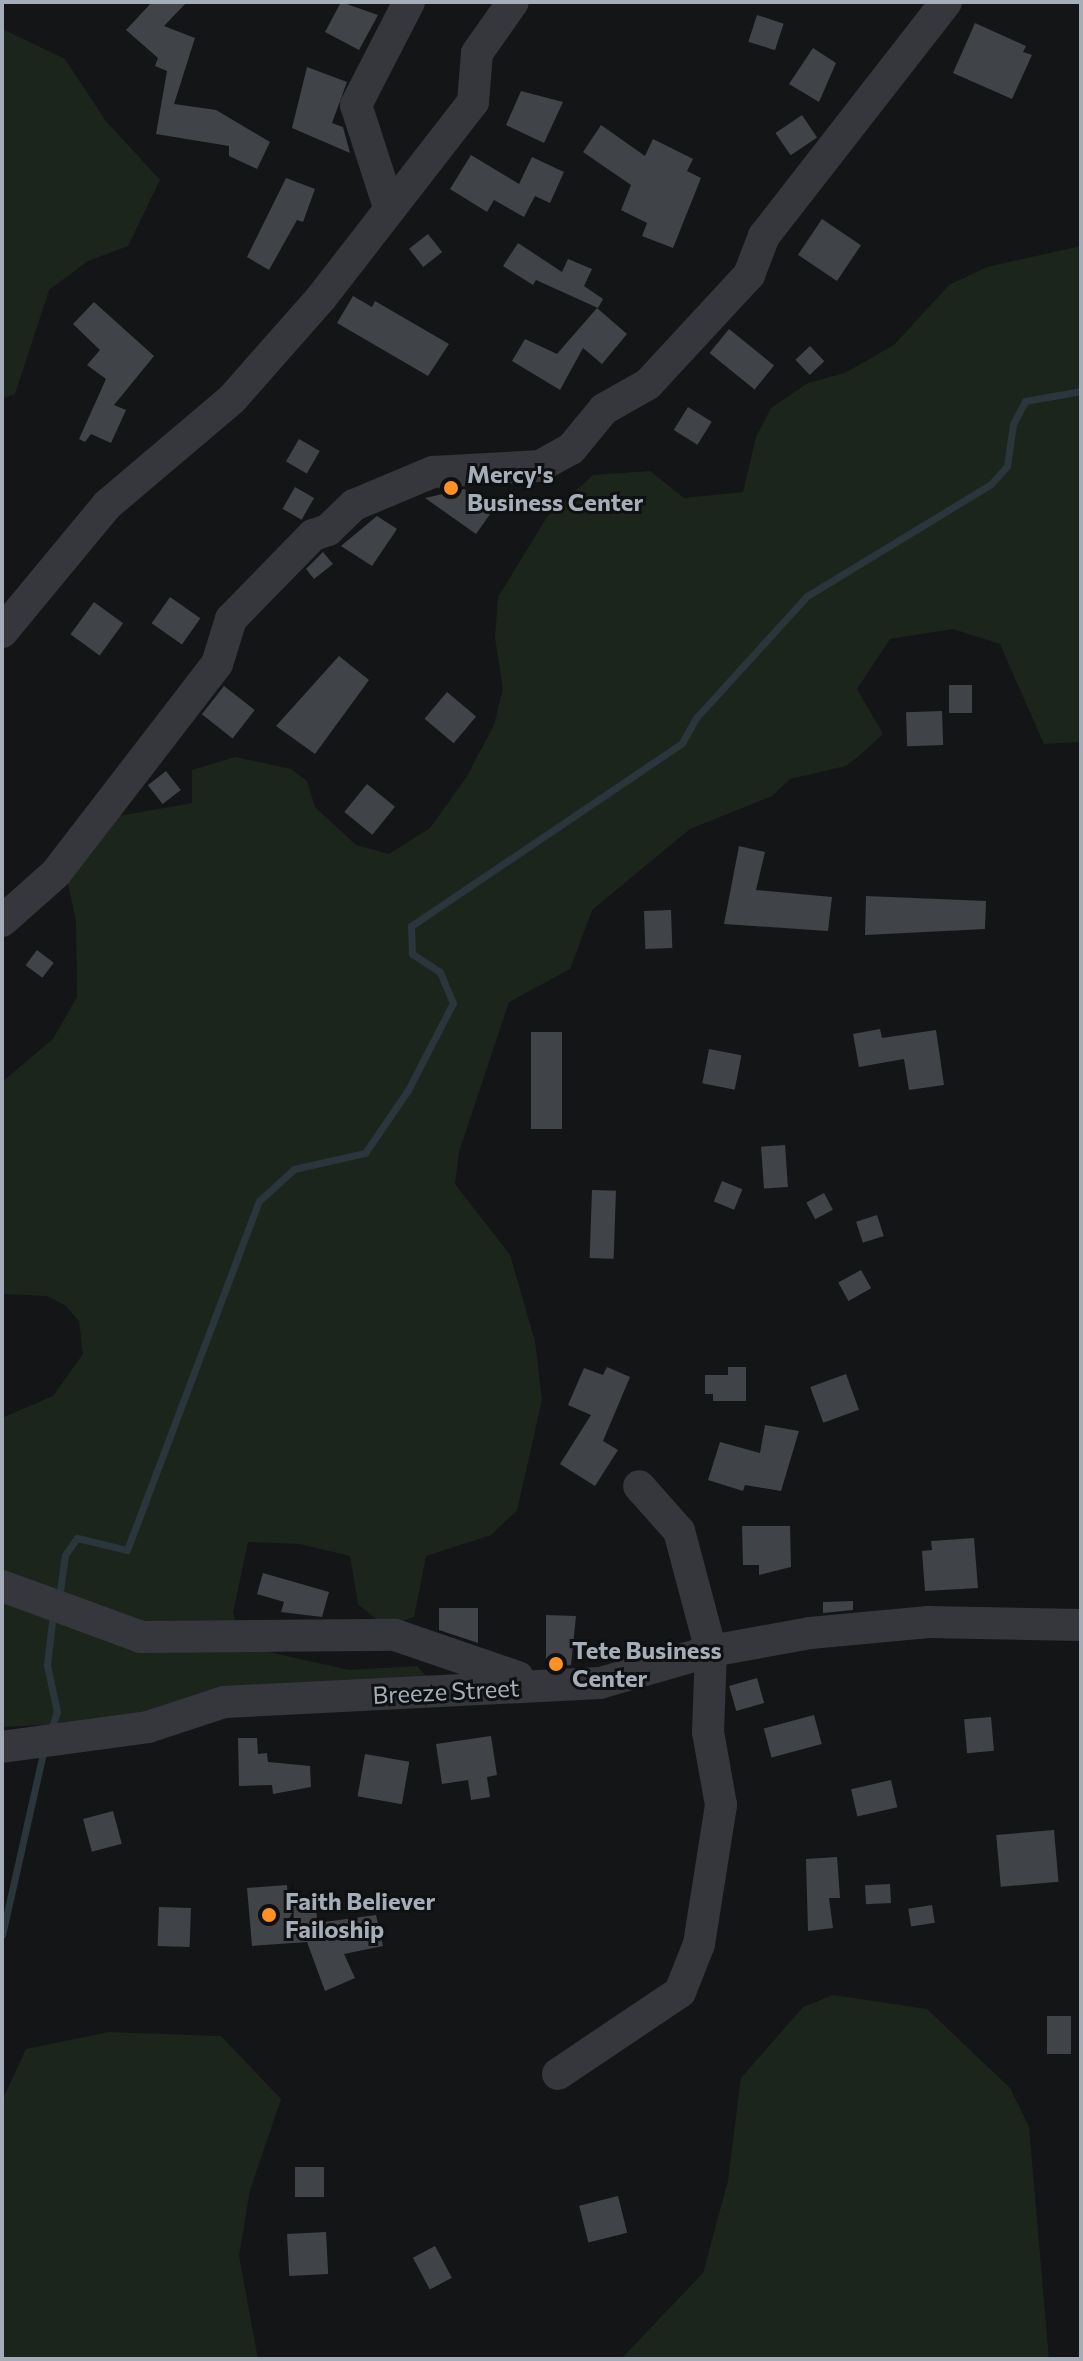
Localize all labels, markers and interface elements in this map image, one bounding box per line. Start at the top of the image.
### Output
place label: Mercy's Business Center [467,460,643,516]
marker: Mercy's Business Center [442,479,460,497]
place label: Tete Business Center [572,1636,722,1692]
marker: Tete Business Center [547,1655,565,1673]
street label: Breeze Street [372,1673,520,1709]
place label: Faith Believer Failoship [285,1887,435,1943]
marker: Faith Believer Failoship [260,1906,278,1924]

